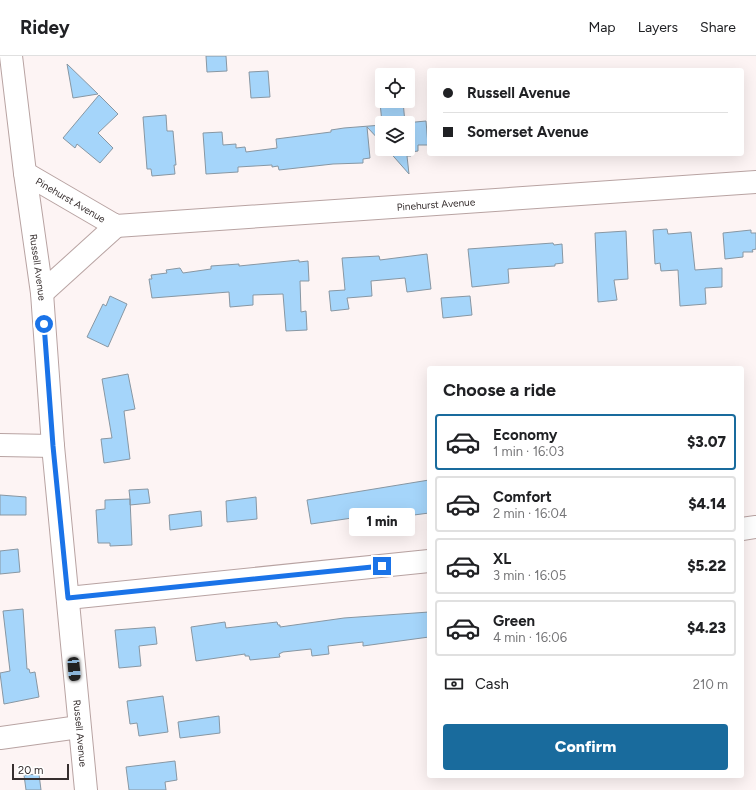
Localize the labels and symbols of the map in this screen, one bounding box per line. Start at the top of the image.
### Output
street label: Pinehurst Avenue [34,174,108,225]
street label: Pinehurst Avenue [396,195,476,213]
street label: Russell Avenue [27,233,49,302]
route start [35,315,53,333]
callout: 1 min [349,508,415,536]
route end [373,557,391,575]
car [67,657,81,681]
street label: Russell Avenue [71,699,90,768]
scale bar [12,762,69,781]

